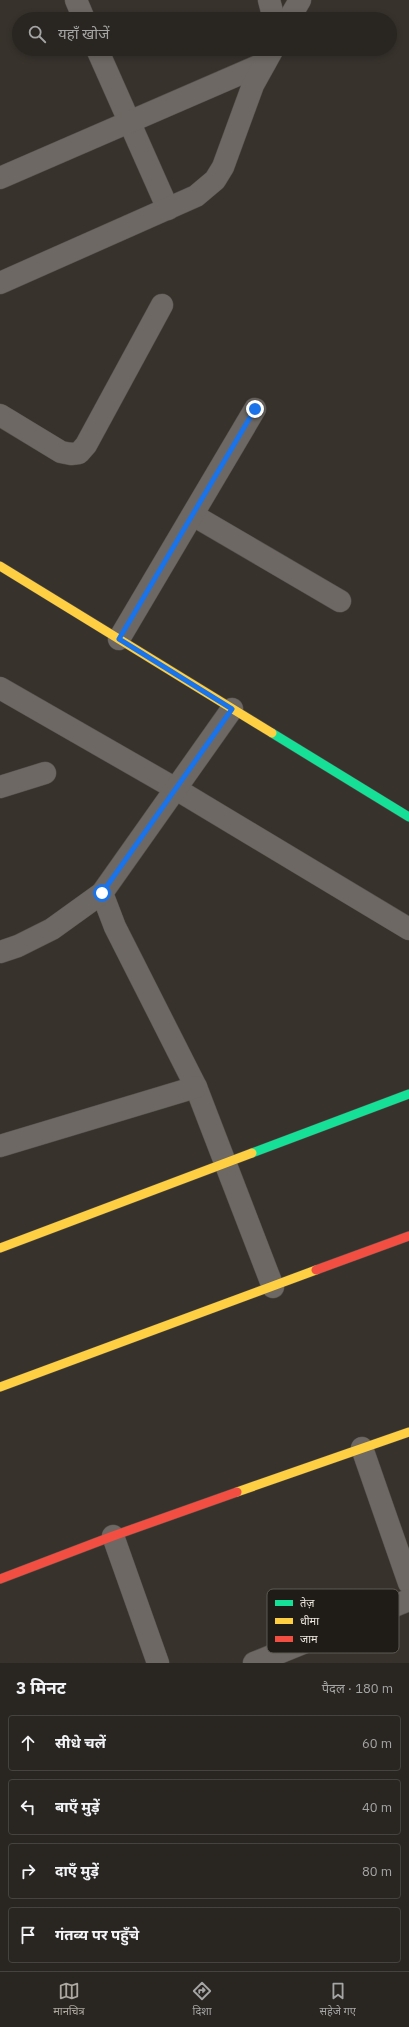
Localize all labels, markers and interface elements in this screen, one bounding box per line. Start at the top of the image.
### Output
search box [12,12,397,56]
icon: search [26,23,48,45]
text: यहाँ खोजें [58,24,109,43]
route end [246,400,264,418]
route start [93,884,111,902]
legend [267,1589,399,1653]
text: तेज़ [300,1596,315,1610]
text: धीमा [300,1614,319,1628]
text: जाम [300,1632,318,1646]
text: 3 मिनट [16,1677,66,1699]
text: पैदल · 180 m [322,1680,393,1697]
icon: ahead [17,1732,39,1754]
text: सीधे चलें [55,1733,106,1752]
text: 60 m [362,1735,392,1752]
icon: left [17,1796,39,1818]
text: बाएँ मुड़ें [55,1797,100,1816]
text: 40 m [362,1799,392,1816]
icon: right [17,1860,39,1882]
text: दाएँ मुड़ें [55,1861,99,1880]
text: 80 m [362,1863,392,1880]
icon: arrive [17,1924,39,1946]
text: गंतव्य पर पहुँचे [55,1925,139,1944]
tab: मानचित्र [53,1980,85,2019]
tab: दिशा [191,1980,213,2019]
tab: सहेजे गए [319,1980,356,2019]

